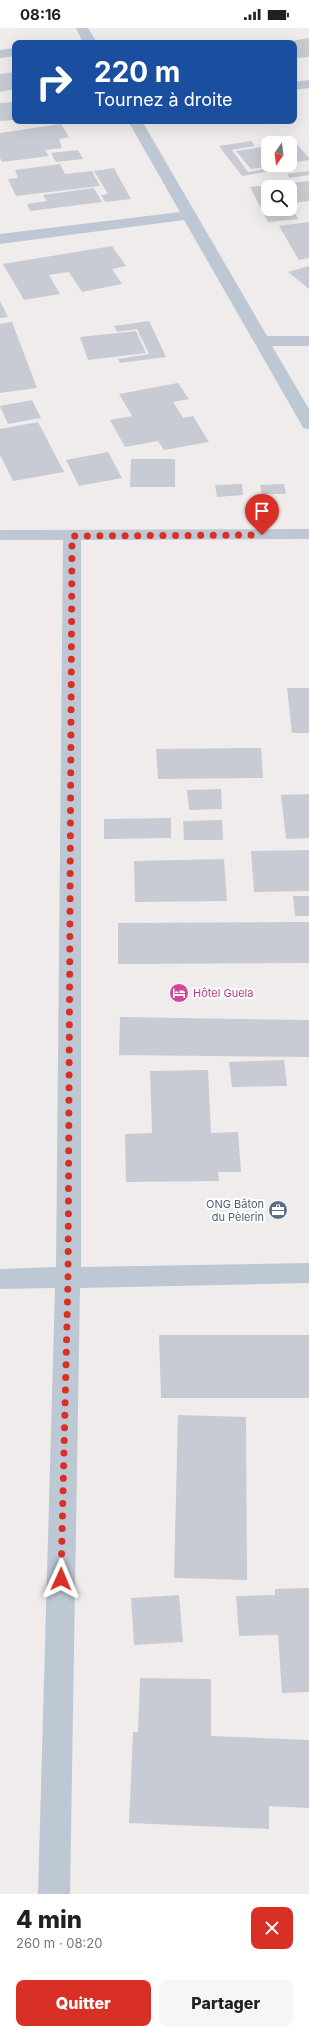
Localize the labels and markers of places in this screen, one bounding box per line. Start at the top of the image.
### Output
pin [245,494,279,535]
hotel icon: Hôtel Guela [168,982,190,1004]
place label: Hôtel Guela [193,986,253,1000]
place label: ONG Bâton du Pèlerin [206,1197,264,1224]
office icon: ONG Bâton du Pèlerin [267,1199,289,1221]

